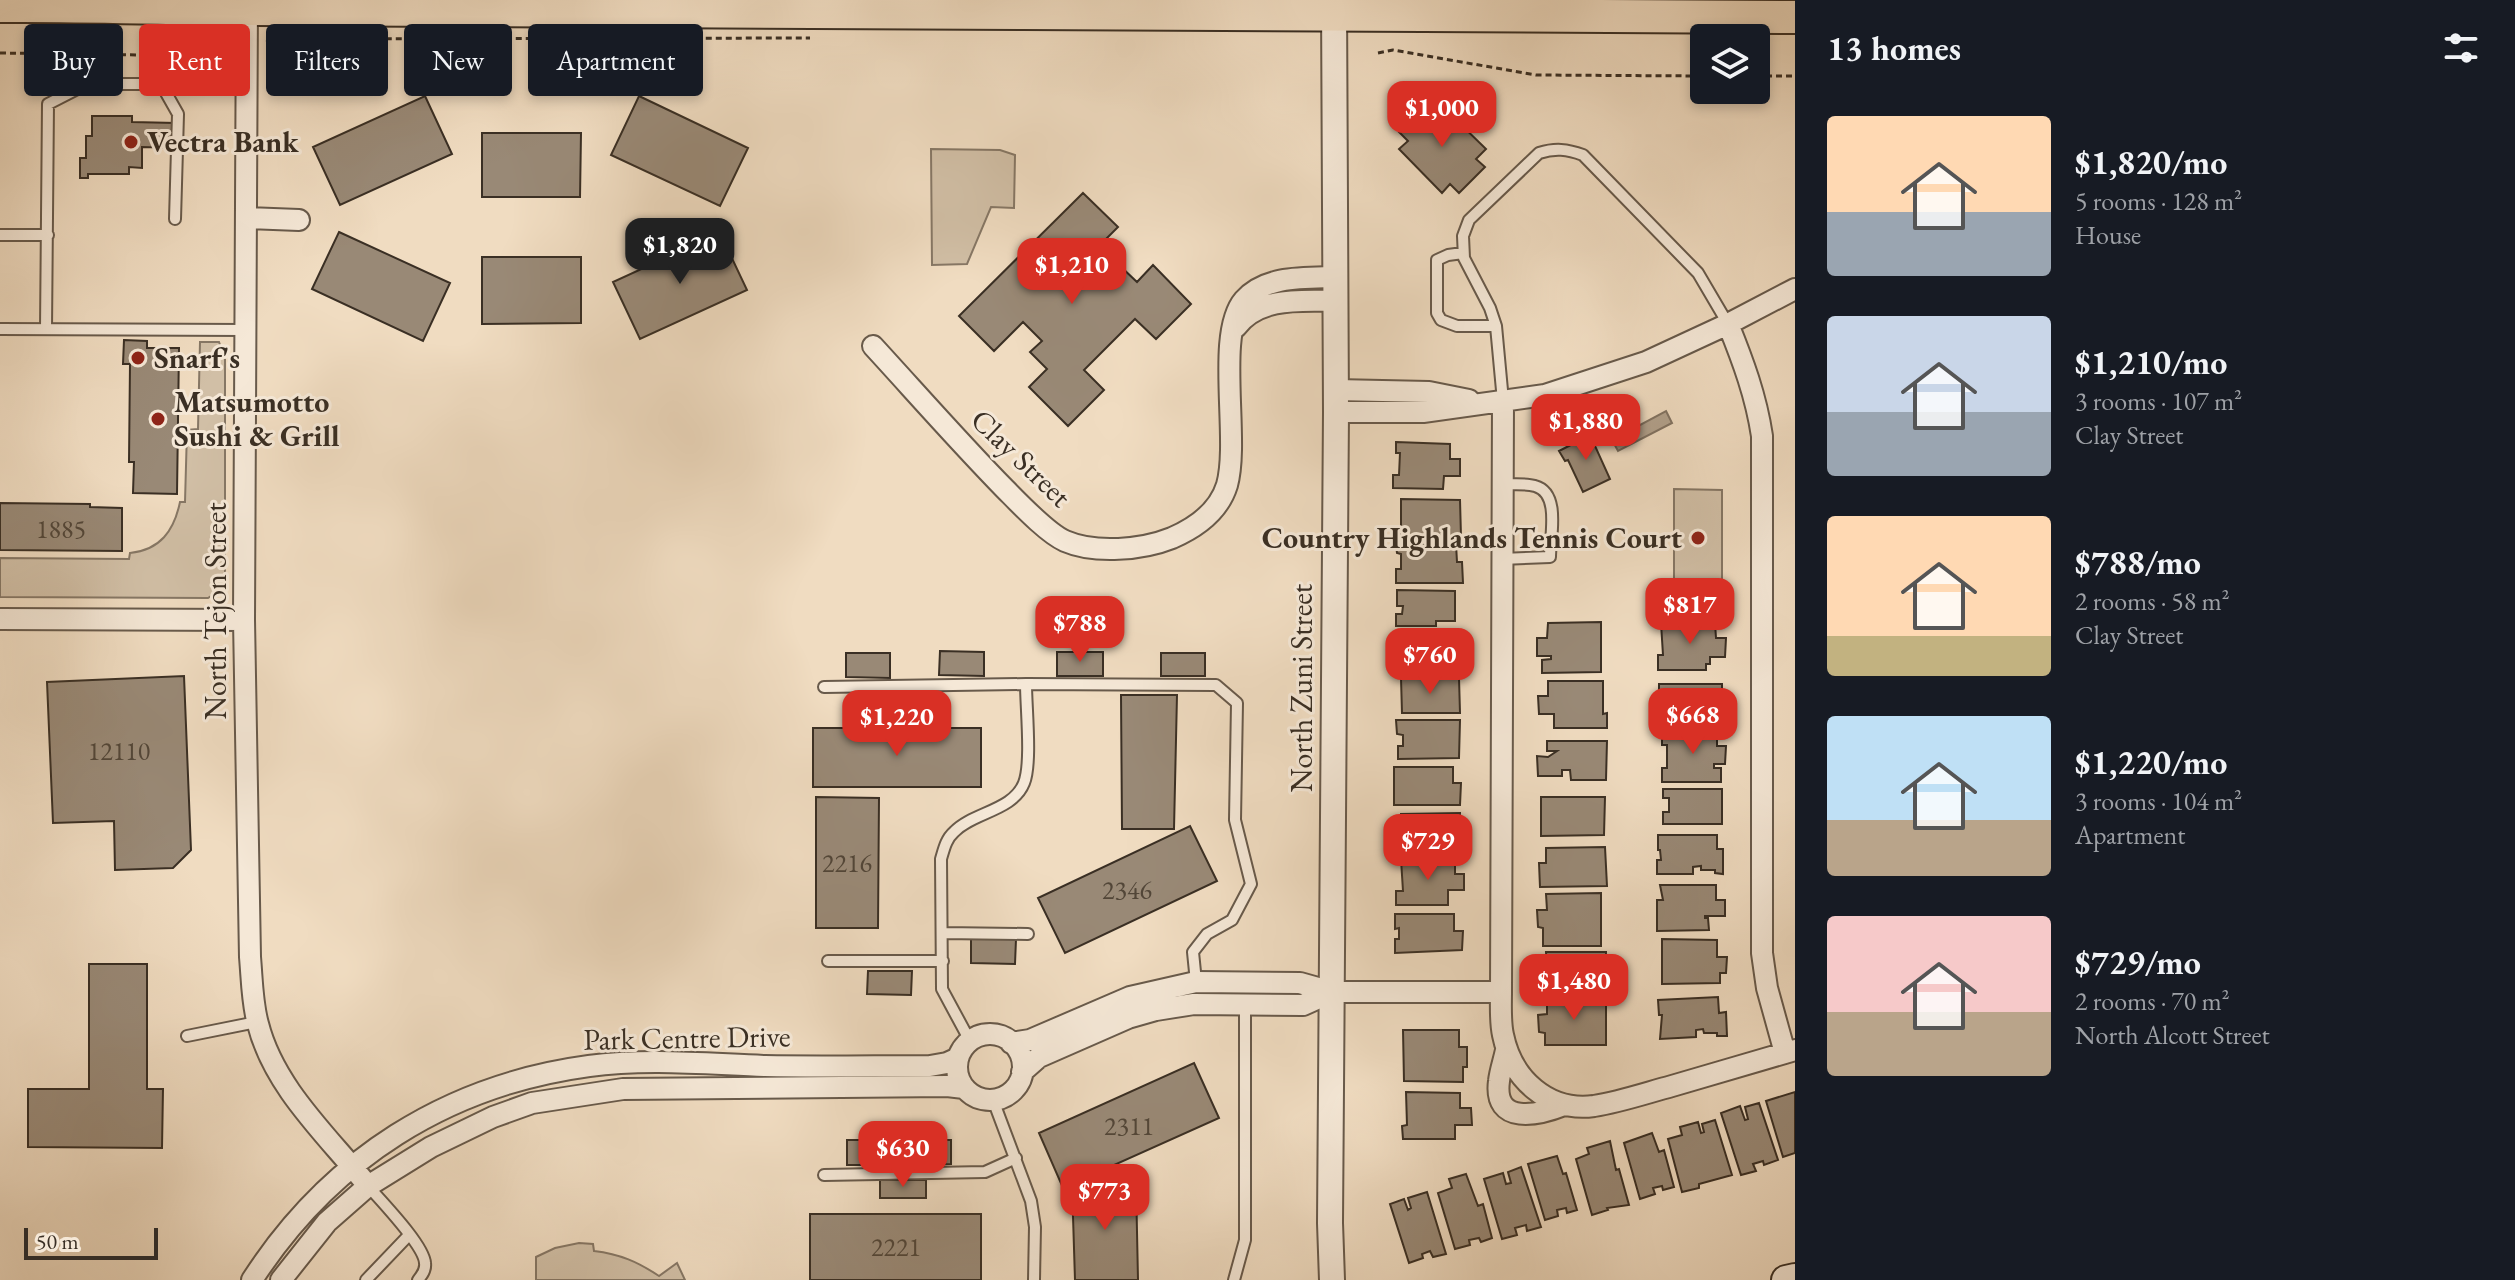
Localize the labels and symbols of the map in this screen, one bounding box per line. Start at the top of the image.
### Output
pin: $1,000 [1377,81,1507,149]
place label: Vectra Bank [147,122,299,161]
marker: Vectra Bank [122,133,140,151]
pin: $1,820 [615,218,745,286]
pin: $1,210 [1007,238,1137,306]
place label: Snarf's [154,338,240,377]
marker: Snarf's [129,349,147,367]
place label: Matsumotto Sushi & Grill [174,382,340,455]
pin: $1,880 [1521,394,1651,462]
street label: Clay Street [963,400,1080,516]
marker: Matsumotto Sushi & Grill [149,410,167,428]
street label: North Tejon Street [196,502,235,720]
house number: 1885 [36,512,86,546]
place label: Country Highlands Tennis Court [1262,518,1683,557]
marker: Country Highlands Tennis Court [1689,529,1707,547]
pin: $817 [1643,578,1737,646]
street label: North Zuni Street [1282,583,1321,792]
pin: $788 [1033,596,1127,664]
pin: $760 [1383,628,1477,696]
pin: $668 [1646,688,1740,756]
pin: $1,220 [832,690,962,758]
house number: 12110 [88,734,150,768]
pin: $729 [1381,814,1475,882]
house number: 2216 [822,846,872,880]
house number: 2346 [1102,873,1152,907]
pin: $1,480 [1509,954,1639,1022]
street label: Park Centre Drive [583,1016,791,1059]
house number: 2311 [1104,1109,1154,1143]
pin: $630 [856,1121,950,1189]
pin: $773 [1058,1164,1152,1232]
scale bar [24,1224,158,1260]
house number: 2221 [871,1230,921,1264]

